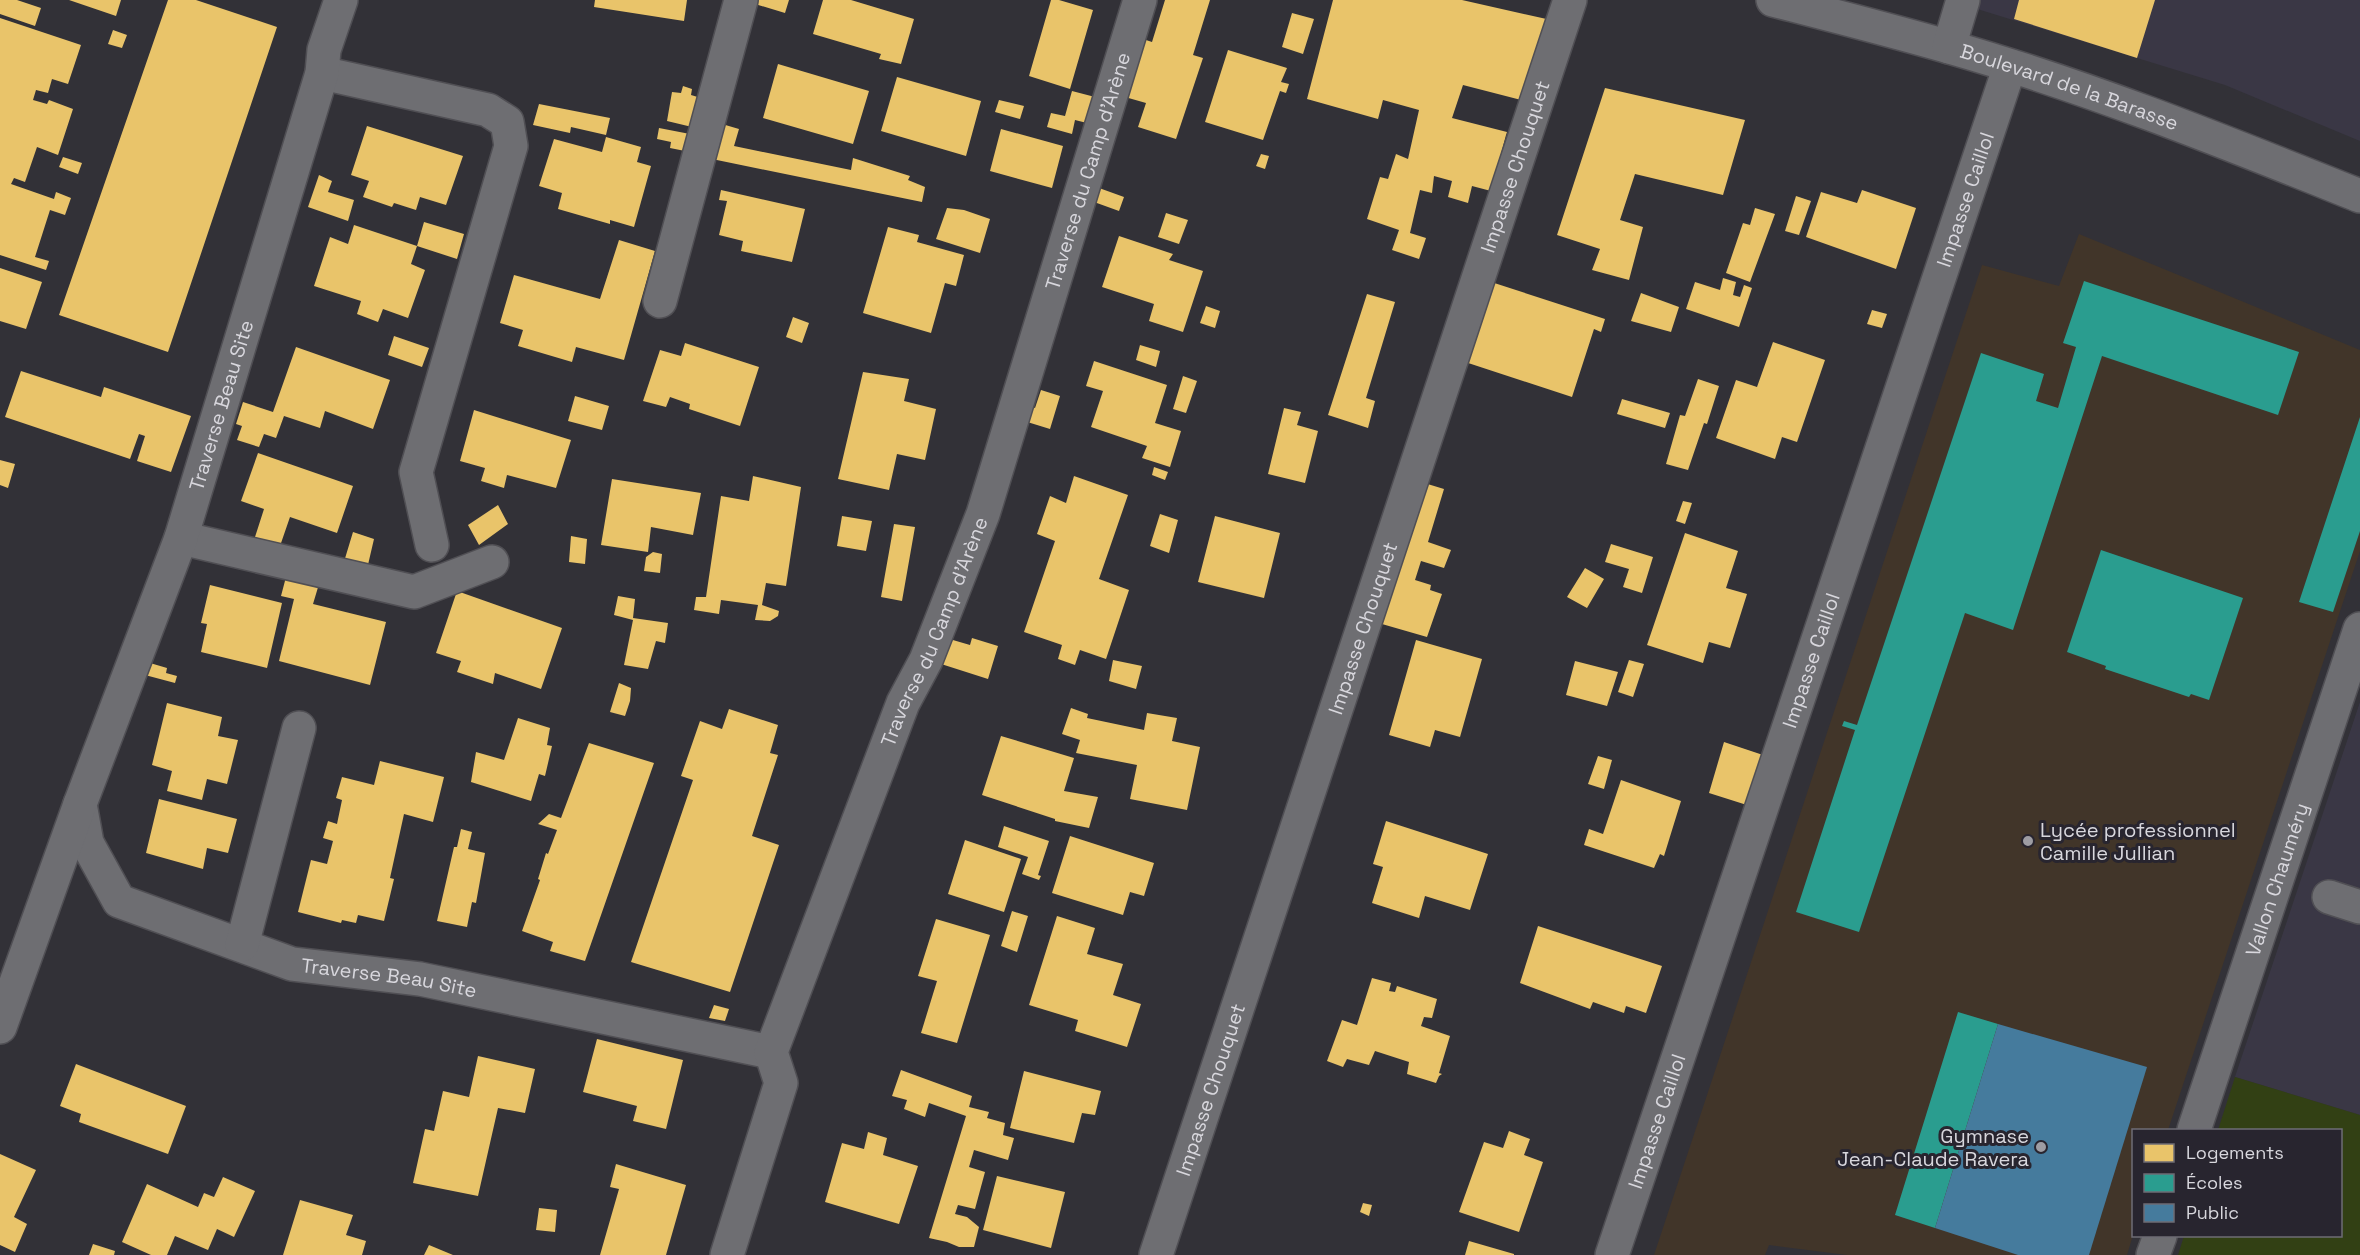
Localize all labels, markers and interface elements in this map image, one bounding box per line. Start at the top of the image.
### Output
street label: Boulevard de la Barasse [1957,38,2182,136]
street label: Traverse du Camp d'Arène [1039,49,1136,293]
street label: Impasse Chouquet [1474,77,1556,256]
street label: Impasse Caillol [1931,129,2000,270]
street label: Traverse Beau Site [183,317,259,494]
street label: Traverse du Camp d'Arène [875,513,994,750]
street label: Impasse Chouquet [1322,539,1403,718]
street label: Impasse Caillol [1776,590,1846,731]
street label: Vallon Chauméry [2239,799,2315,960]
place label: Lycée professionnel Camille Jullian [2040,817,2236,866]
marker: Lycée professionnel Camille Jullian [2021,834,2035,848]
street label: Traverse Beau Site [300,952,479,1003]
street label: Impasse Chouquet [1170,1000,1251,1179]
street label: Impasse Caillol [1622,1050,1691,1192]
place label: Gymnase Jean-Claude Ravera [1837,1123,2029,1172]
legend [2132,1129,2342,1237]
marker: Gymnase Jean-Claude Ravera [2034,1140,2048,1154]
text: Logements [2186,1141,2284,1164]
text: Écoles [2186,1171,2243,1194]
text: Public [2186,1201,2239,1224]

